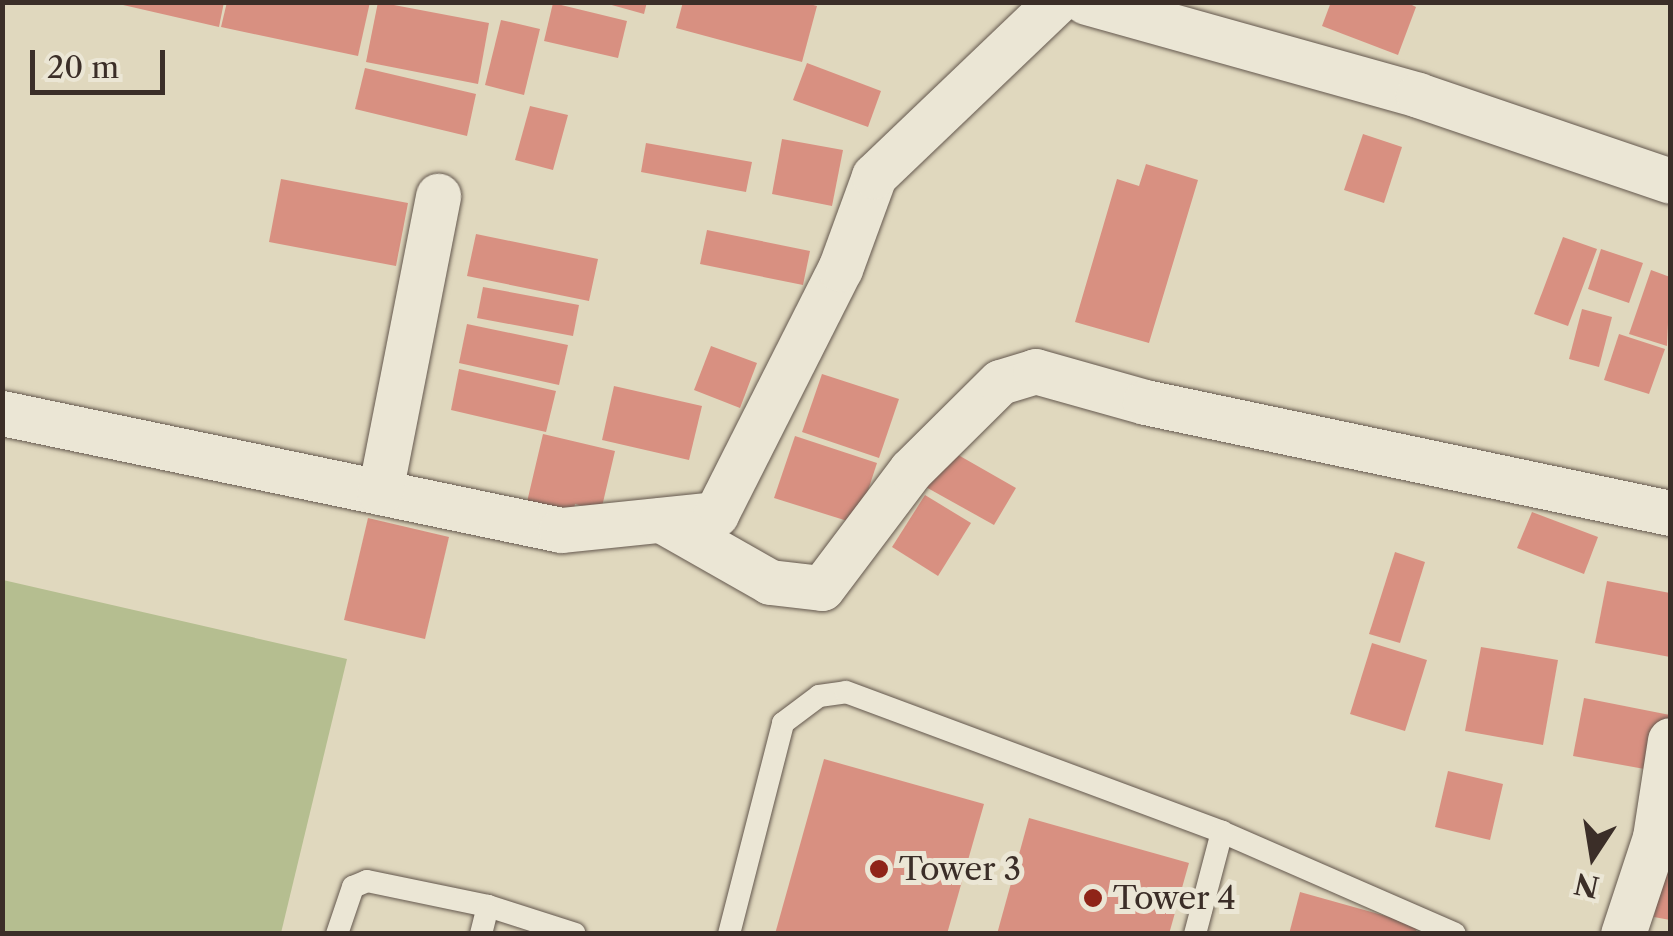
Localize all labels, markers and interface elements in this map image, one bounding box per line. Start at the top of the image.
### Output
scale bar [35,30,170,92]
text: 20 m [47,49,119,86]
north arrow [1543,806,1643,906]
place label: Tower 3 [899,850,1022,888]
marker: Tower 3 [868,858,890,880]
text: N [1571,866,1602,905]
place label: Tower 4 [1113,879,1237,917]
marker: Tower 4 [1082,887,1104,909]

